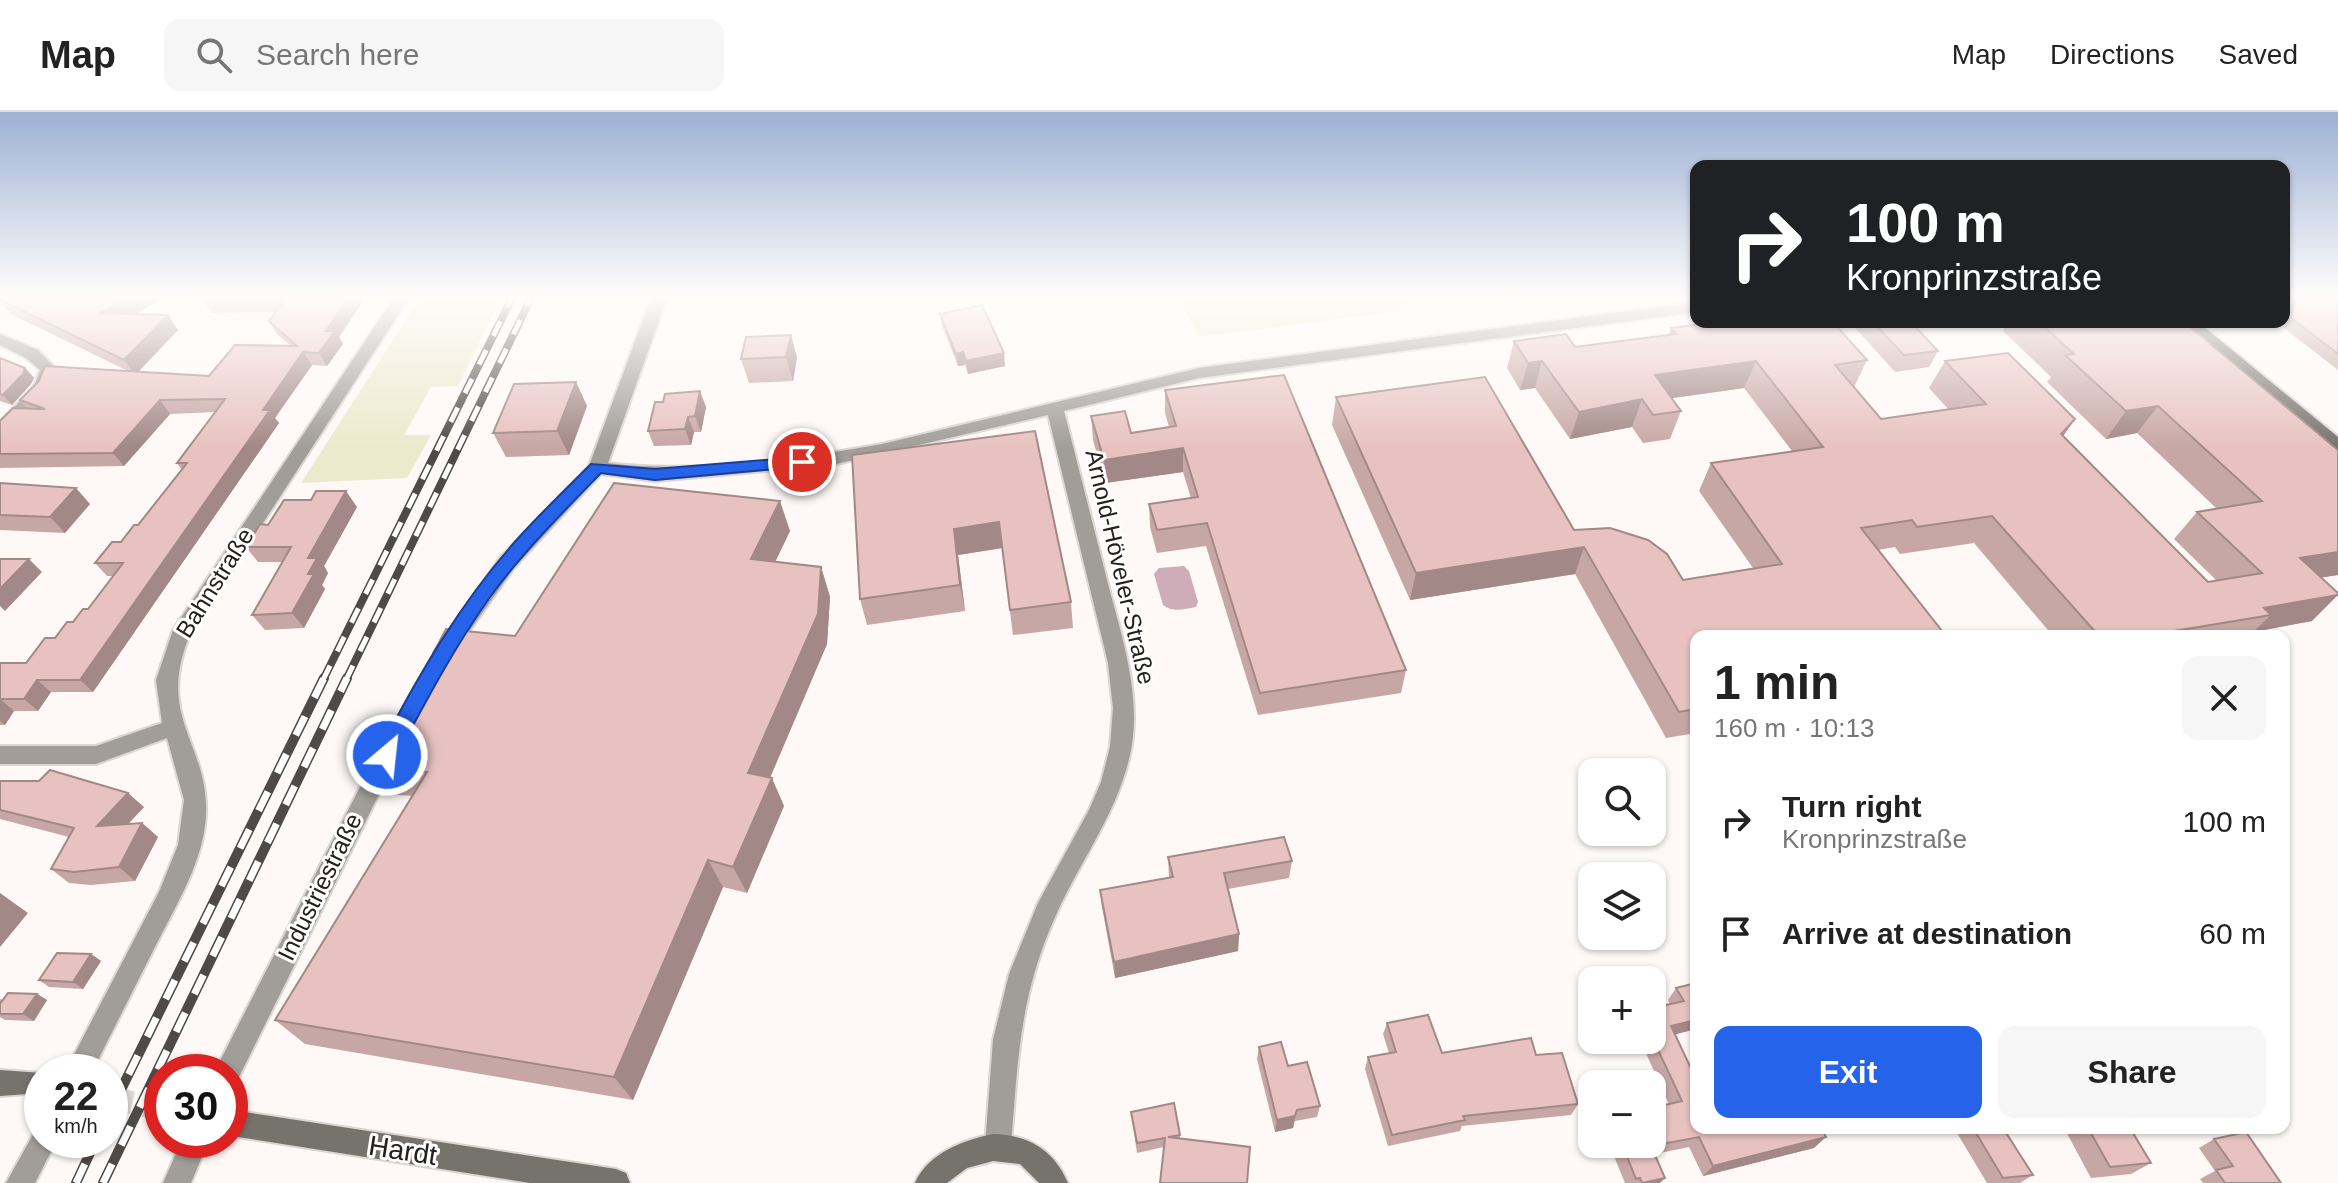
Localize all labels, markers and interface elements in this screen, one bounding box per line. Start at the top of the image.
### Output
search box [164,19,724,91]
icon: search [192,33,236,77]
text: Map [40,34,116,76]
text: Search here [256,38,419,71]
text: Map [1952,39,2006,70]
text: Directions [2050,39,2175,70]
text: Saved [2219,39,2298,70]
text: 100 m [1846,191,2005,254]
icon: right [1714,192,1818,296]
text: Kronprinzstraße [1846,257,2102,298]
pin [768,428,836,496]
icon: arrive [780,440,824,484]
street label: Arnold-Höveler-Straße [1080,447,1161,687]
street label: Bahnstraße [170,523,259,643]
text: 1 min [1714,656,1839,709]
button: close [2182,656,2266,740]
position arrow [345,713,429,797]
text: 160 m · 10:13 [1714,713,1874,743]
map controls [1578,758,1666,1158]
button: search [1578,758,1666,846]
text: Turn right [1782,790,1921,823]
icon: right [1714,800,1758,844]
text: 100 m [2183,805,2266,838]
street label: Industriestraße [272,809,367,965]
text: Kronprinzstraße [1782,824,1967,854]
button: layers [1578,862,1666,950]
icon: arrive [1714,912,1758,956]
text: Arrive at destination [1782,917,2072,950]
text: 60 m [2199,917,2266,950]
button: + [1578,966,1666,1054]
button: Exit [1714,1026,1982,1118]
button: Share [1998,1026,2266,1118]
speed limit sign: 30 [144,1054,248,1158]
button: − [1578,1070,1666,1158]
text: 22 [54,1074,98,1118]
text: km/h [54,1115,98,1137]
street label: Hardt [367,1130,439,1171]

